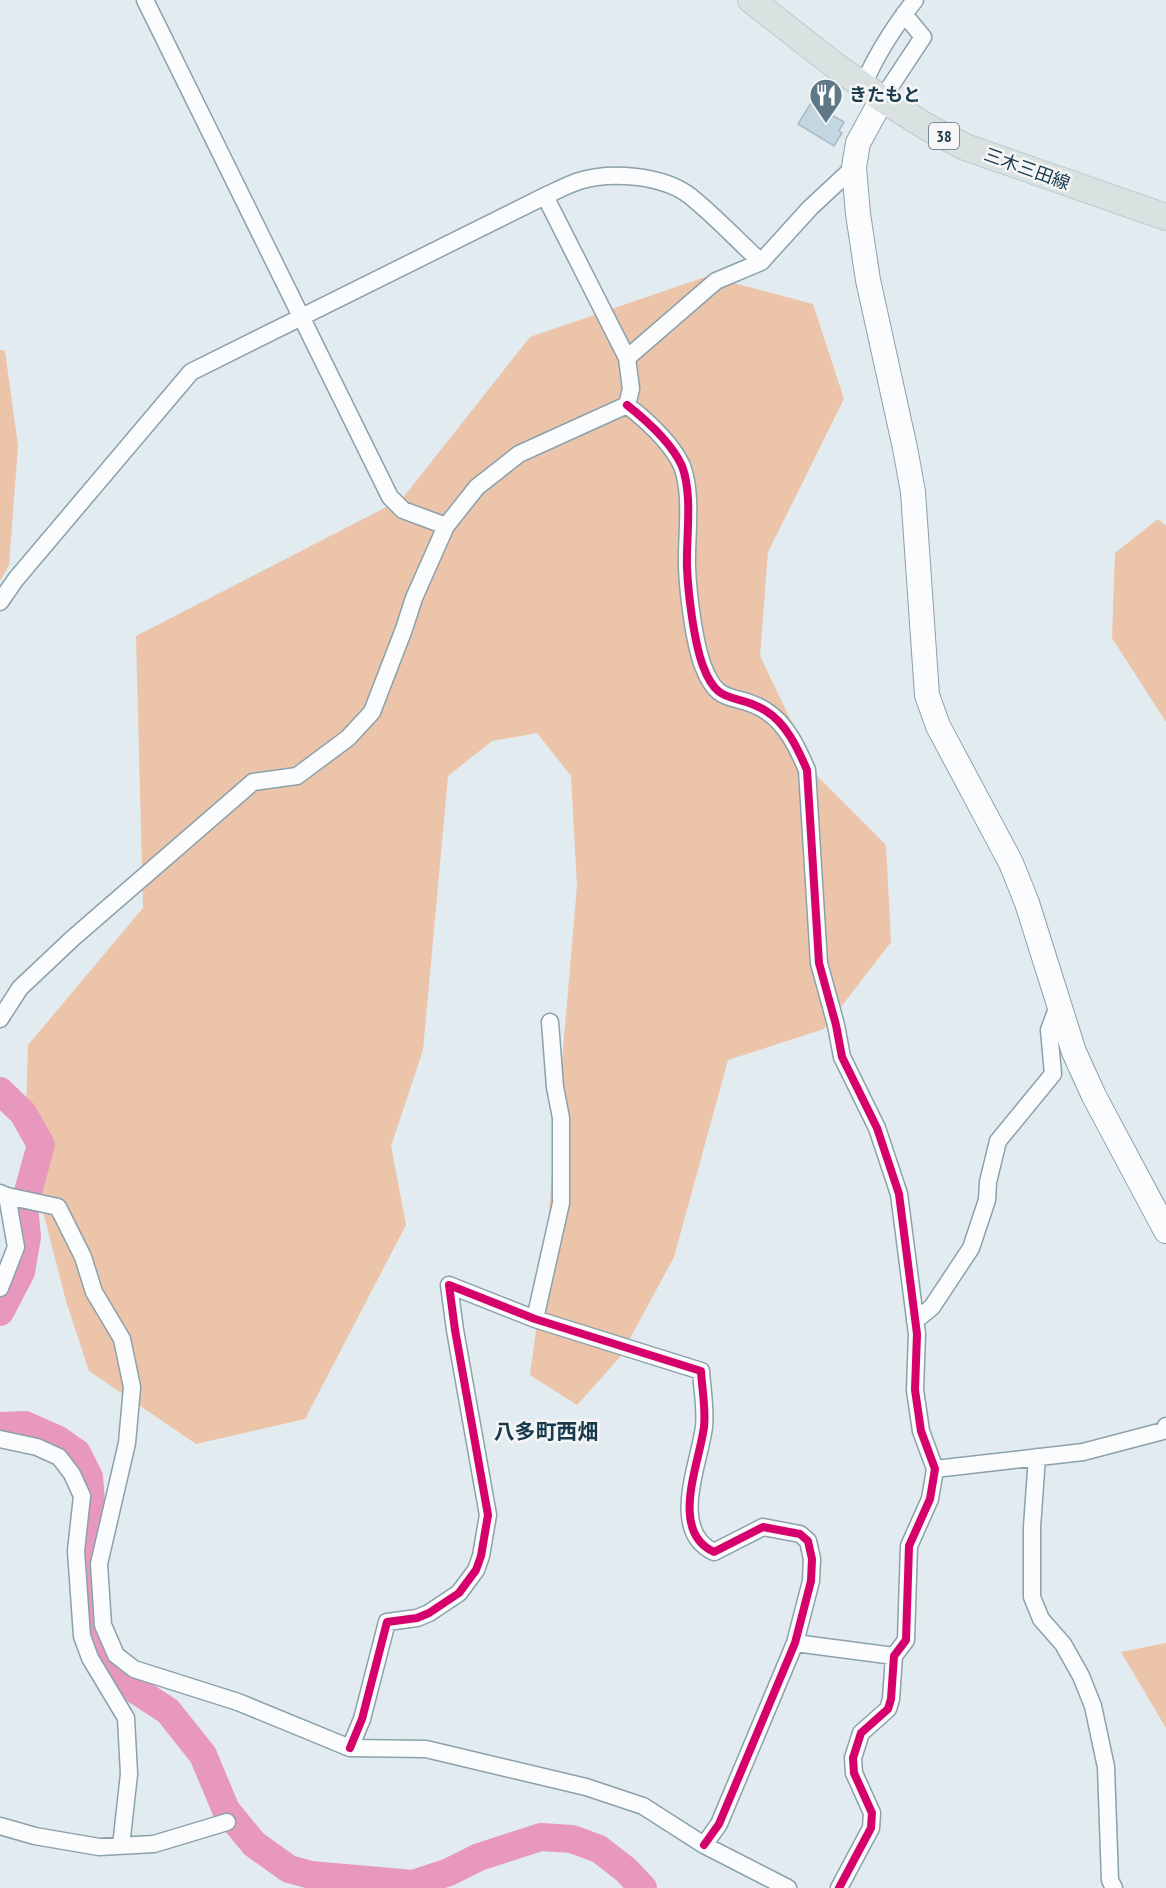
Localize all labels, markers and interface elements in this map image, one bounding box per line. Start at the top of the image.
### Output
restaurant icon: きたもと [808,77,844,124]
place label: きたもと [849,83,921,106]
road number: 38 [929,123,959,149]
street label: 三木三田線 [981,142,1073,195]
district label: 八多町西畑 [494,1418,599,1445]

